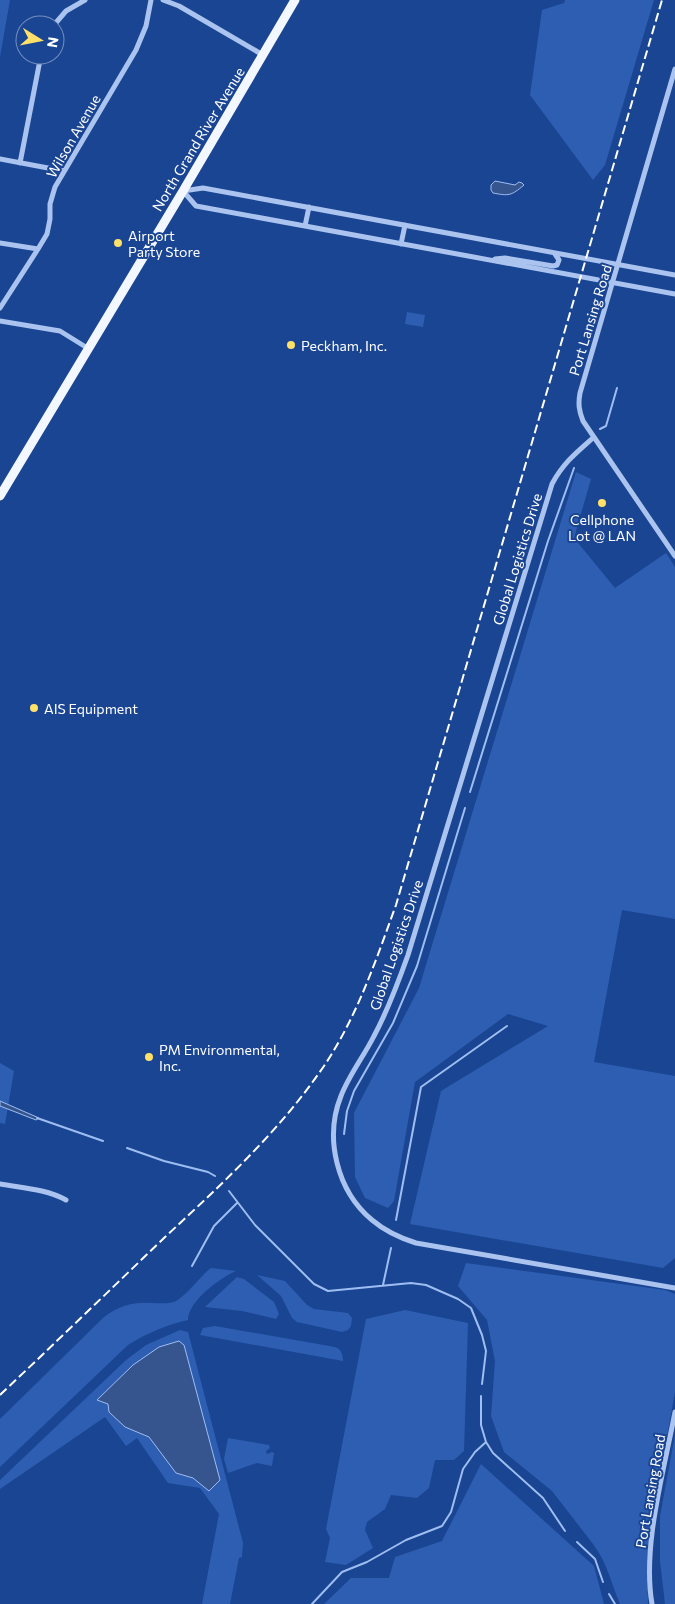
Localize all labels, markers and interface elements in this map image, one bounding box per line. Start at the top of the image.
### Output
north arrow [15,15,65,65]
text: N [44,36,63,49]
street label: North Grand River Avenue [148,64,248,214]
street label: Wilson Avenue [42,91,104,181]
place label: Airport Party Store [128,227,200,260]
marker: Airport Party Store [112,237,124,249]
street label: Port Lansing Road [565,262,615,378]
place label: Peckham, Inc. [301,337,387,354]
marker: Peckham, Inc. [285,339,297,351]
street label: Global Logistics Drive [489,491,545,627]
marker: Cellphone Lot @ LAN [596,497,608,509]
place label: Cellphone Lot @ LAN [568,511,636,544]
place label: AIS Equipment [44,700,138,717]
marker: AIS Equipment [28,702,40,714]
street label: Global Logistics Drive [366,877,426,1013]
place label: PM Environmental, Inc. [159,1041,280,1074]
marker: PM Environmental, Inc. [143,1051,155,1063]
street label: Port Lansing Road [632,1433,668,1549]

